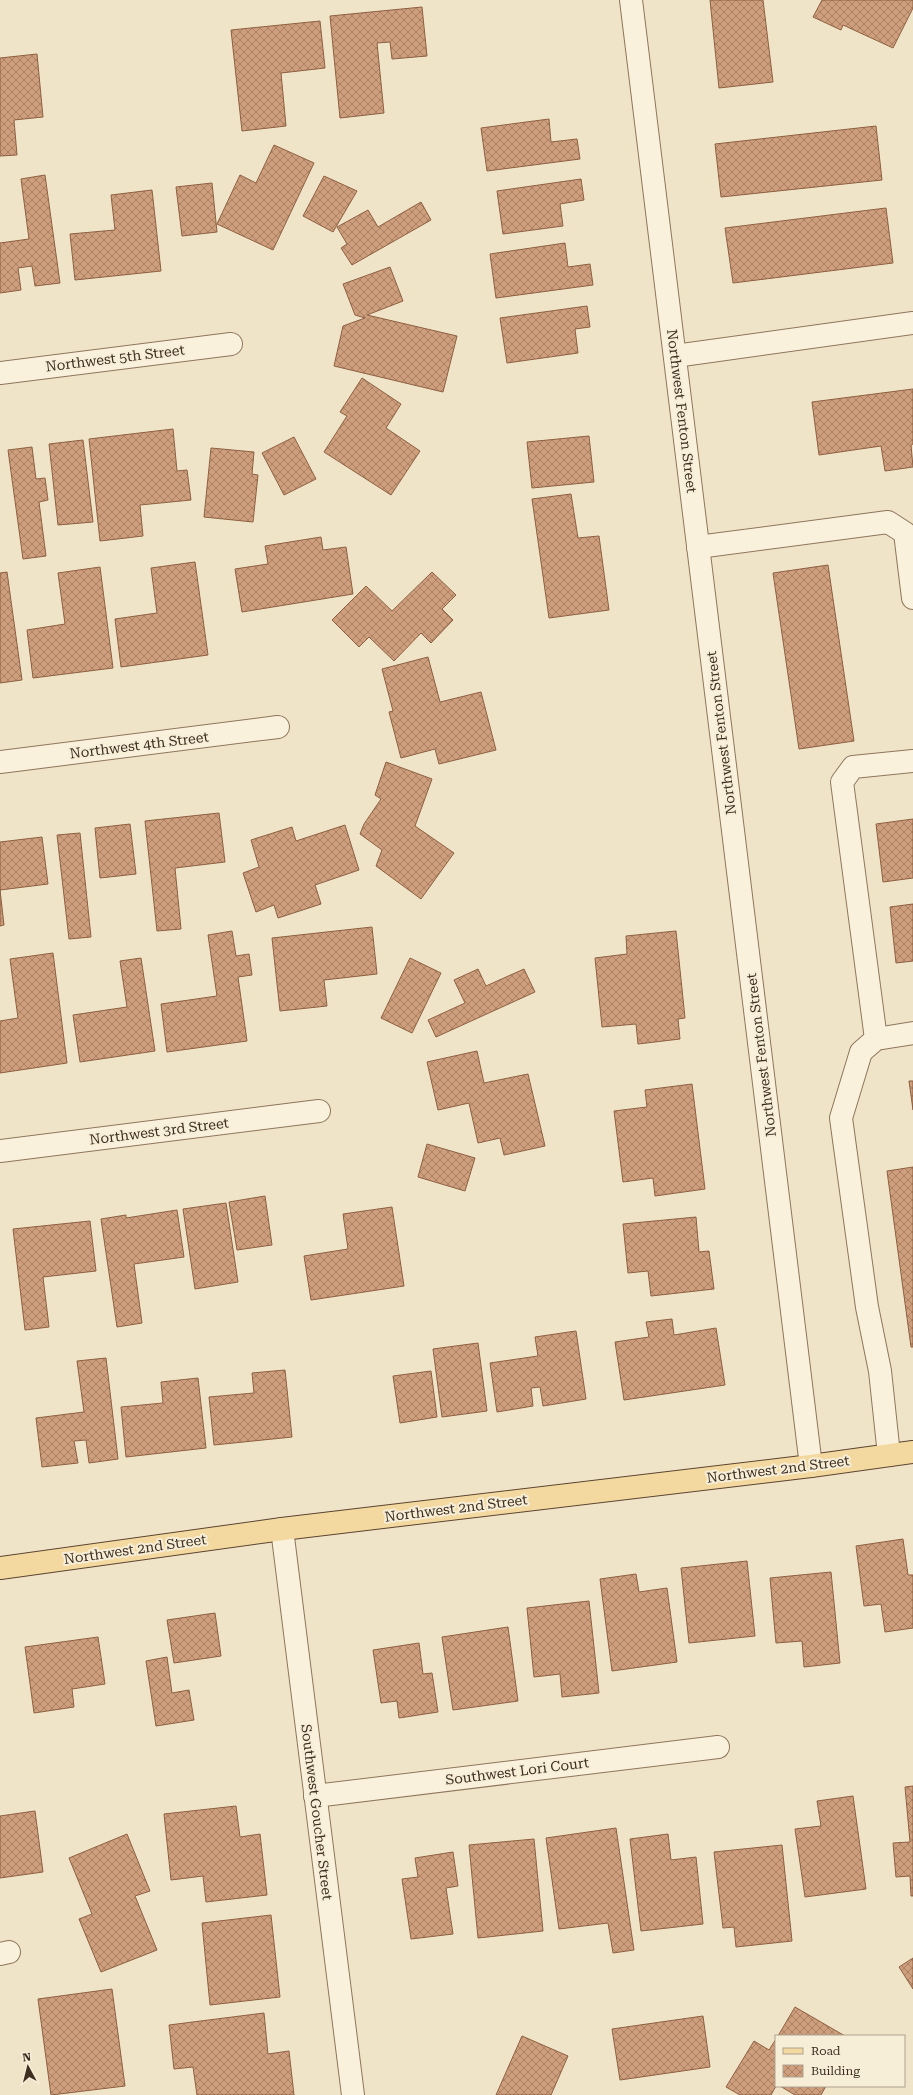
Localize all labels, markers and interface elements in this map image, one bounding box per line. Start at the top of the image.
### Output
street label: Northwest Fenton Street [664,328,700,494]
street label: Northwest 5th Street [45,342,185,374]
street label: Northwest Fenton Street [703,650,739,816]
street label: Northwest 4th Street [69,729,209,761]
street label: Northwest Fenton Street [743,972,779,1138]
street label: Northwest 3rd Street [88,1115,230,1147]
street label: Northwest 2nd Street [706,1452,850,1486]
street label: Northwest 2nd Street [384,1491,528,1525]
street label: Northwest 2nd Street [63,1531,207,1567]
street label: Southwest Goucher Street [298,1723,336,1901]
street label: Southwest Lori Court [444,1754,590,1788]
legend [775,2035,905,2087]
text: Road [811,2044,841,2058]
north arrow [8,2047,48,2087]
text: N [22,2051,32,2065]
text: Building [811,2064,860,2078]

